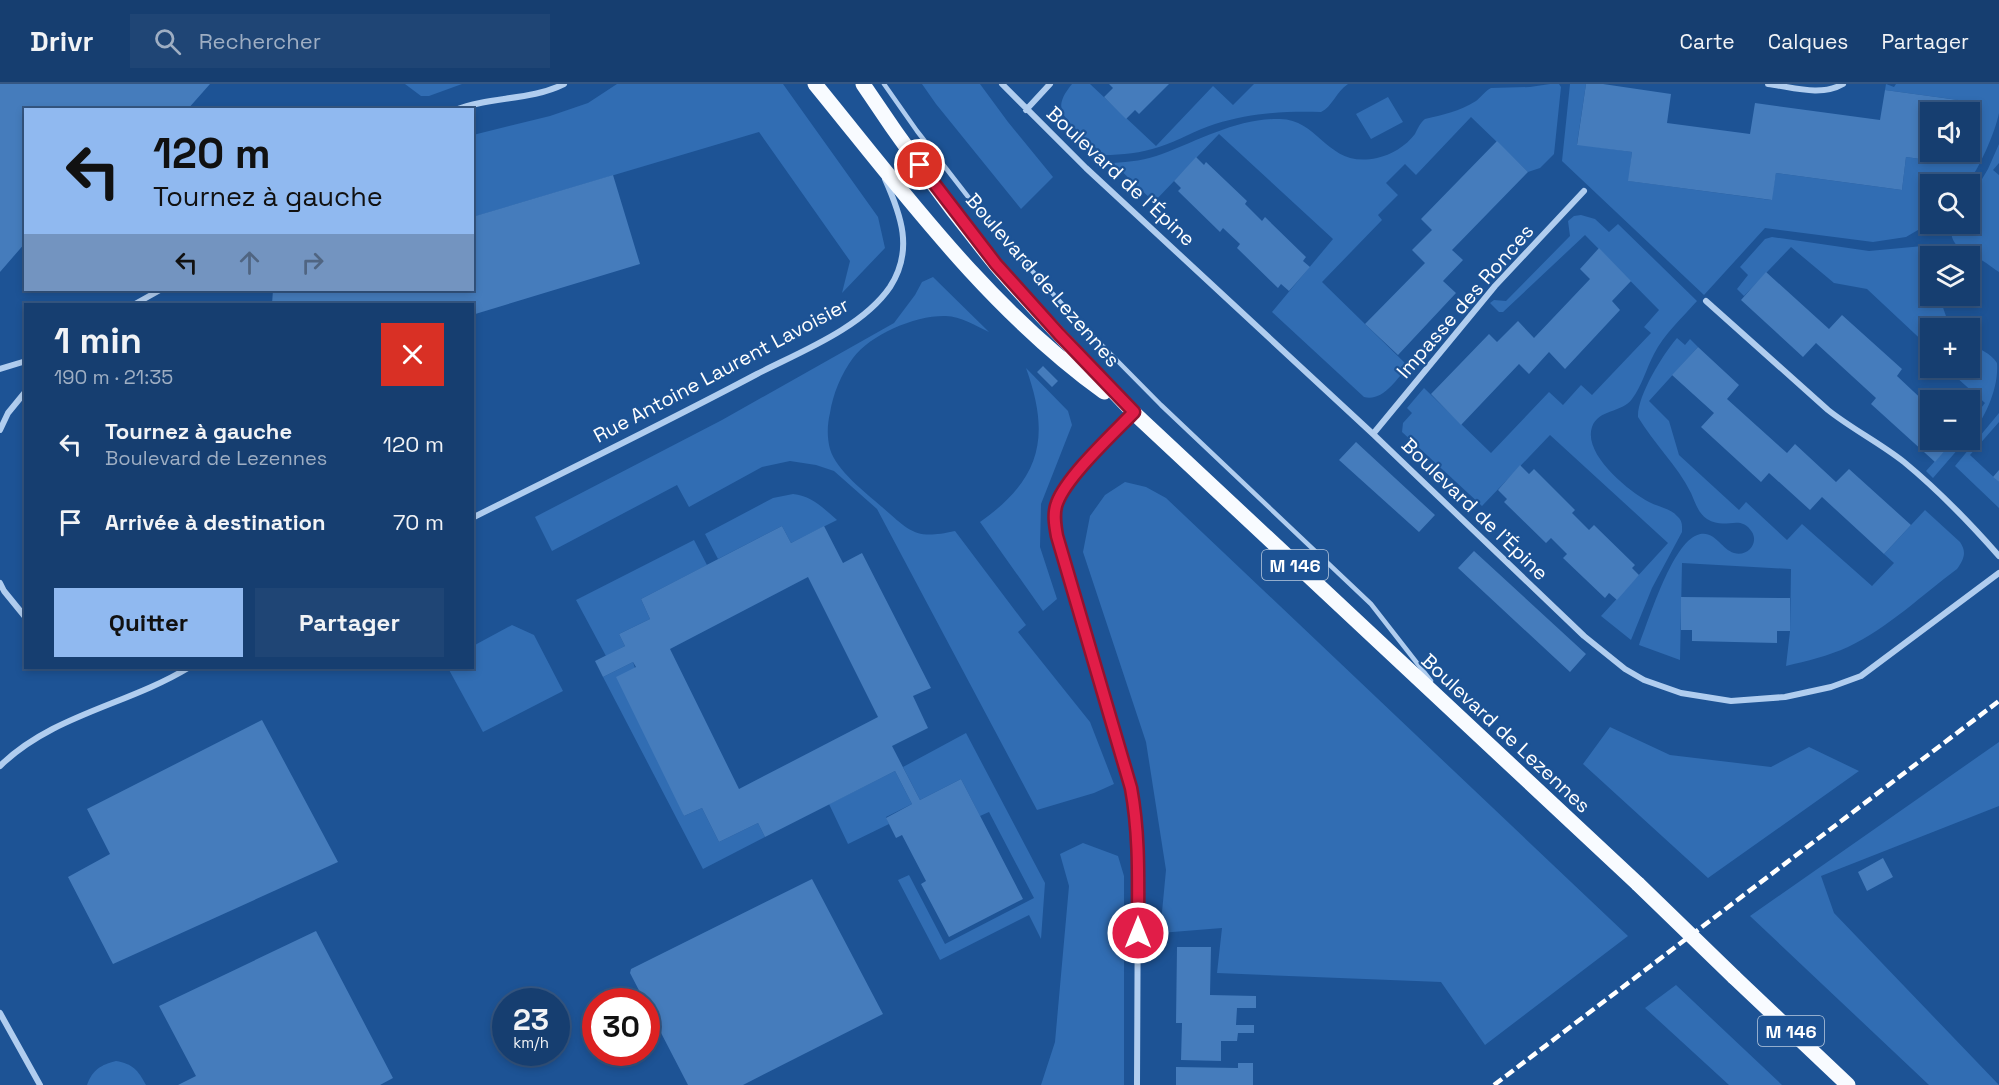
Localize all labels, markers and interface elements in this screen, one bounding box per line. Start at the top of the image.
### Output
search box [130,14,550,68]
text: Drivr [30,23,94,59]
icon: search [151,25,184,58]
text: Rechercher [199,27,321,55]
text: Carte [1680,28,1735,55]
text: Calques [1768,28,1848,55]
text: Partager [1881,28,1969,55]
street label: Boulevard de l'Épine [1041,100,1201,252]
map controls [1920,102,1980,450]
button: sound [1920,102,1980,162]
text: 120 m [153,127,271,180]
icon: left [54,132,132,210]
pin [894,139,945,190]
icon: arrive [903,148,936,181]
button: search [1920,174,1980,234]
text: Tournez à gauche [153,179,383,214]
street label: Boulevard de Lezennes [960,188,1126,372]
street label: Impasse des Ronces [1391,218,1539,384]
icon: left [170,246,203,279]
icon: ahead [233,246,266,279]
icon: right [296,246,329,279]
button: layers [1920,246,1980,306]
street label: Rue Antoine Laurent Lavoisier [589,291,853,449]
text: 1 min [54,318,142,364]
button: + [1920,318,1980,378]
button: close [381,323,444,386]
text: 190 m · 21:35 [54,364,173,390]
button: − [1920,390,1980,450]
text: Tournez à gauche [105,417,292,445]
icon: left [54,428,87,461]
text: 120 m [383,430,444,458]
street label: Boulevard de l'Épine [1396,432,1554,586]
text: Boulevard de Lezennes [105,445,327,471]
icon: arrive [54,506,87,539]
text: Arrivée à destination [105,508,326,536]
text: 70 m [393,508,444,536]
road number: M 146 [1262,550,1328,580]
button: Quitter [54,588,243,657]
button: Partager [255,588,444,657]
street label: Boulevard de Lezennes [1416,648,1596,818]
position arrow [1106,901,1170,965]
speed limit sign: 30 [582,988,660,1066]
text: 23 [513,1000,549,1039]
road number: M 146 [1758,1016,1824,1046]
text: km/h [513,1033,549,1052]

